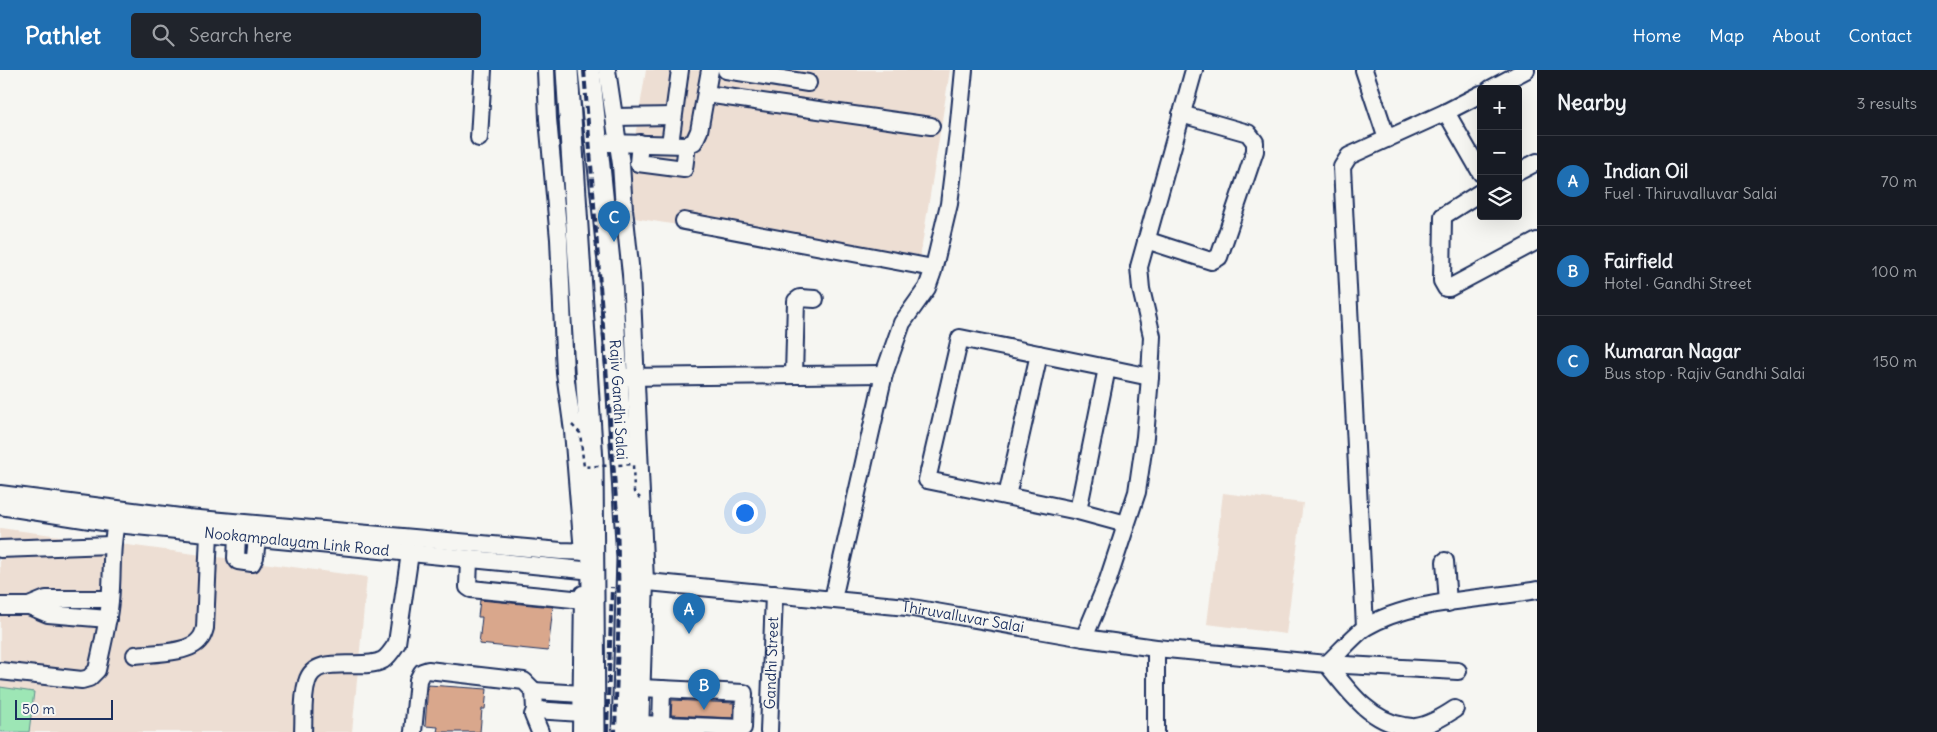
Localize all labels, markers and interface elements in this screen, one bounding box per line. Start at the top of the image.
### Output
search box [131,13,481,58]
text: Pathlet [25,20,101,50]
icon: search [149,21,177,49]
text: Search here [189,23,292,47]
text: Home [1633,24,1681,47]
text: Map [1709,24,1744,47]
text: About [1772,24,1820,47]
text: Contact [1848,24,1912,47]
map controls [1477,85,1522,220]
button: + [1477,85,1522,130]
text: Nearby [1557,89,1627,116]
text: 3 results [1857,93,1917,113]
button: − [1477,130,1522,175]
text: Indian Oil [1604,159,1688,183]
text: A [1568,171,1578,191]
text: 70 m [1881,171,1917,191]
button: layers [1477,175,1522,220]
text: Fuel · Thiruvalluvar Salai [1604,183,1777,203]
pin: C [598,201,630,242]
text: Fairfield [1604,249,1673,273]
text: B [1568,261,1578,281]
text: 100 m [1872,261,1917,281]
text: Hotel · Gandhi Street [1604,273,1752,293]
street label: Rajiv Gandhi Salai [606,339,632,460]
text: Kumaran Nagar [1604,339,1741,363]
text: C [1568,351,1578,371]
text: 150 m [1873,351,1917,371]
text: Bus stop · Rajiv Gandhi Salai [1604,363,1805,383]
your location [732,500,758,526]
street label: Nookampalayam Link Road [203,523,390,560]
pin: A [673,593,705,634]
street label: Thiruvalluvar Salai [901,597,1026,636]
street label: Gandhi Street [760,616,782,710]
pin: B [688,669,720,710]
scale bar [15,697,112,720]
text: 50 m [22,700,55,718]

